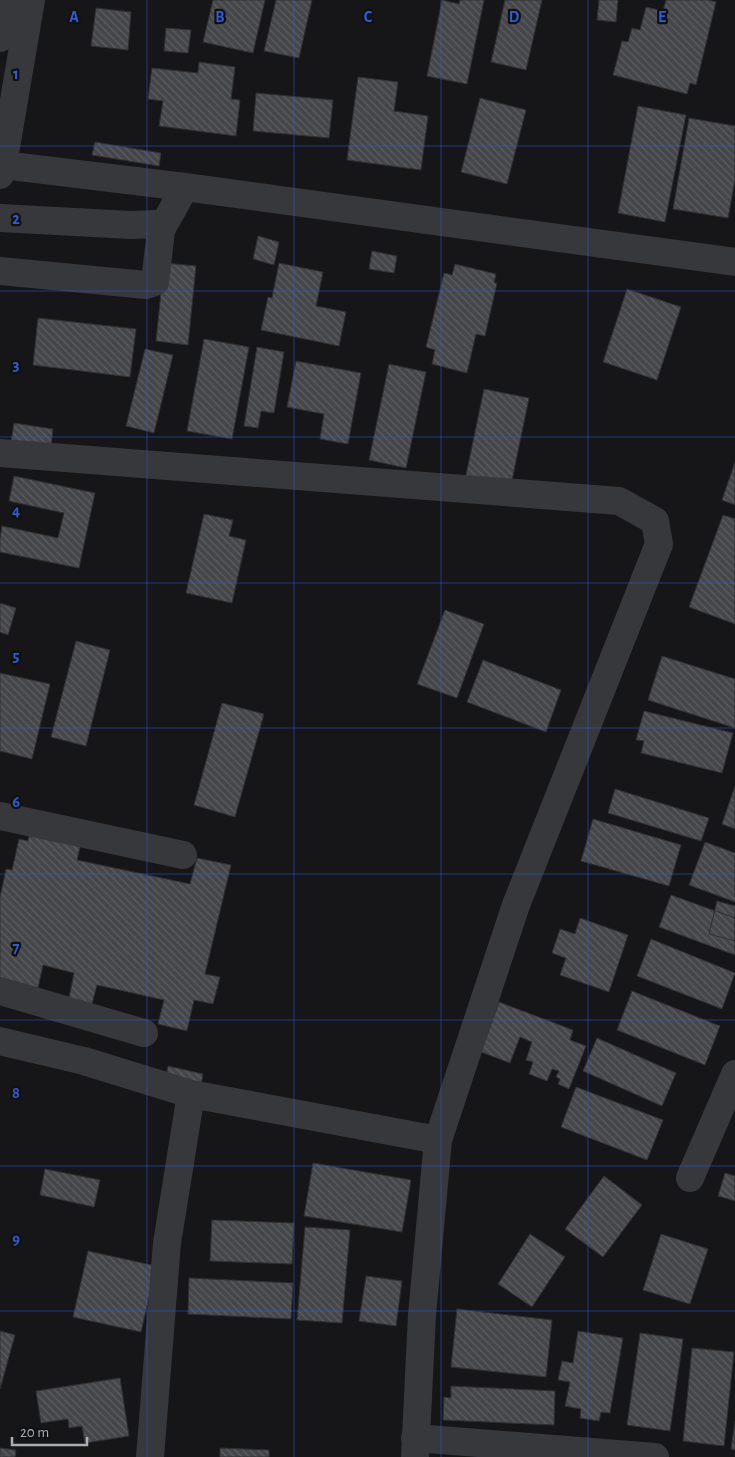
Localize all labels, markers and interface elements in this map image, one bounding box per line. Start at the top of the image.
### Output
text: A [69,9,79,25]
text: B [215,9,225,25]
text: C [364,9,373,25]
text: D [509,9,520,25]
text: E [658,9,666,25]
text: 1 [13,66,19,82]
text: 2 [12,211,20,227]
text: 3 [13,357,20,373]
text: 4 [12,503,20,519]
text: 5 [13,648,20,664]
text: 6 [12,794,20,810]
text: 7 [13,940,20,956]
text: 8 [12,1085,20,1101]
text: 9 [12,1231,20,1247]
scale bar [12,1414,88,1446]
text: 20 m [20,1425,49,1440]

